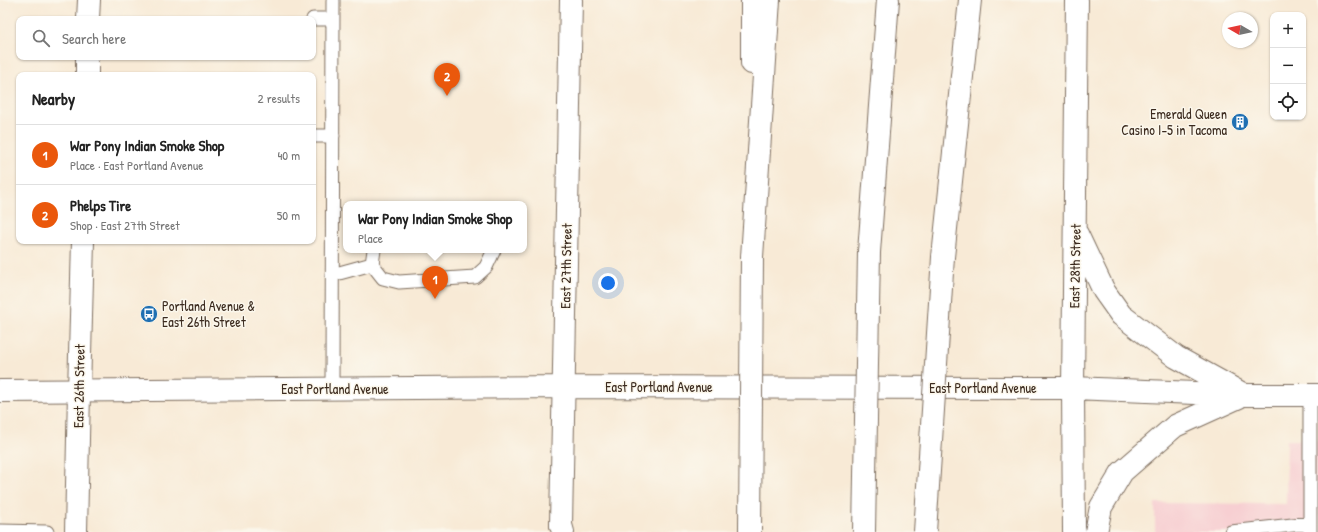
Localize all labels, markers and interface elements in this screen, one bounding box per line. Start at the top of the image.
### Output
north arrow [1222,12,1258,48]
map controls [1270,12,1306,120]
button: + [1270,12,1306,48]
search box [16,16,316,60]
icon: search [30,27,52,49]
text: Search here [62,28,126,49]
button: − [1270,48,1306,84]
pin: 2 [434,63,460,96]
button: locate [1270,84,1306,120]
text: Nearby [32,87,75,110]
text: 2 results [258,89,300,107]
place label: Emerald Queen Casino I-5 in Tacoma [1121,104,1228,139]
building icon: Emerald Queen Casino I-5 in Tacoma [1230,112,1250,132]
text: War Pony Indian Smoke Shop [70,135,224,156]
text: 1 [43,146,47,164]
text: 40 m [277,146,300,164]
text: Place · East Portland Avenue [70,156,203,174]
text: Phelps Tire [70,195,131,216]
popup [343,201,527,253]
text: 2 [42,206,48,224]
text: 50 m [277,206,300,224]
text: War Pony Indian Smoke Shop [358,208,512,229]
text: Shop · East 27th Street [70,216,180,234]
street label: East 27th Street [555,223,576,309]
street label: East 28th Street [1064,224,1085,308]
text: Place [358,229,383,247]
pin: 1 [422,266,448,299]
your location [598,273,618,293]
place label: Portland Avenue & East 26th Street [162,296,255,331]
bus stop icon: Portland Avenue & East 26th Street [139,304,159,324]
street label: East 26th Street [68,344,89,428]
street label: East Portland Avenue [605,377,713,396]
street label: East Portland Avenue [929,378,1037,397]
street label: East Portland Avenue [281,379,389,398]

